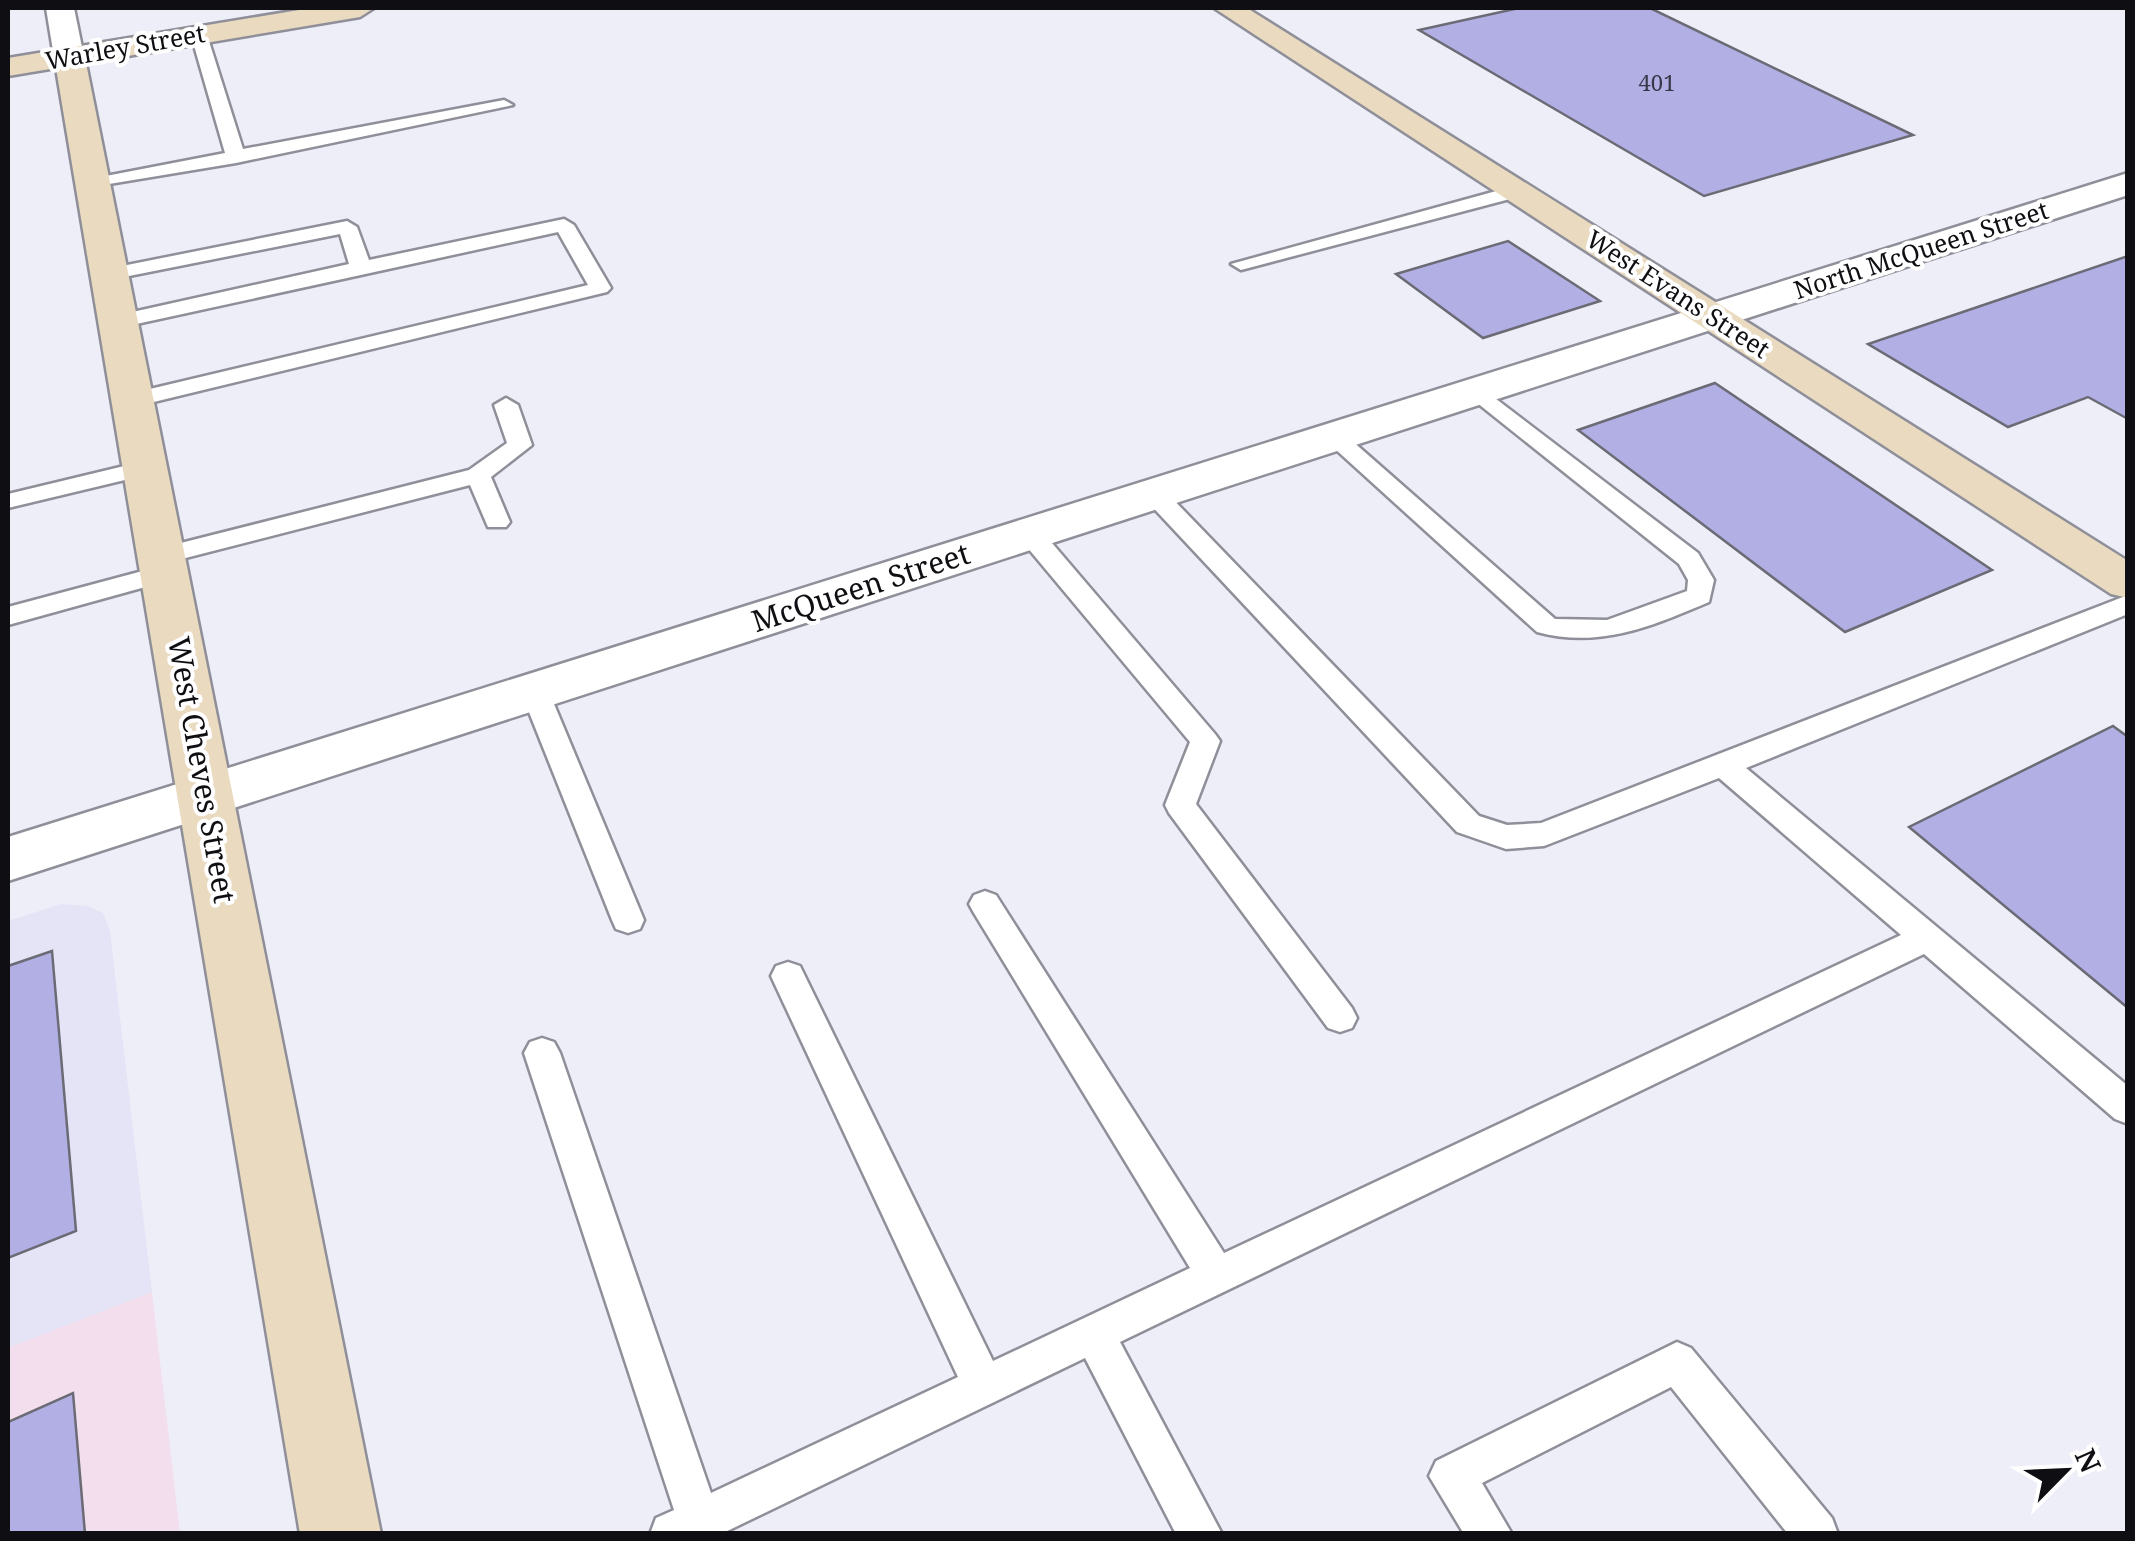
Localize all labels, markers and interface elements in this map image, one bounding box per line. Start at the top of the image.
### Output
street label: Warley Street [42,15,208,77]
house number: 401 [1639,67,1675,97]
street label: North McQueen Street [1789,192,2052,306]
street label: West Evans Street [1580,221,1777,365]
street label: McQueen Street [746,532,975,641]
street label: West Cheves Street [159,633,246,906]
north arrow [2015,1421,2115,1521]
text: N [2067,1443,2111,1478]

